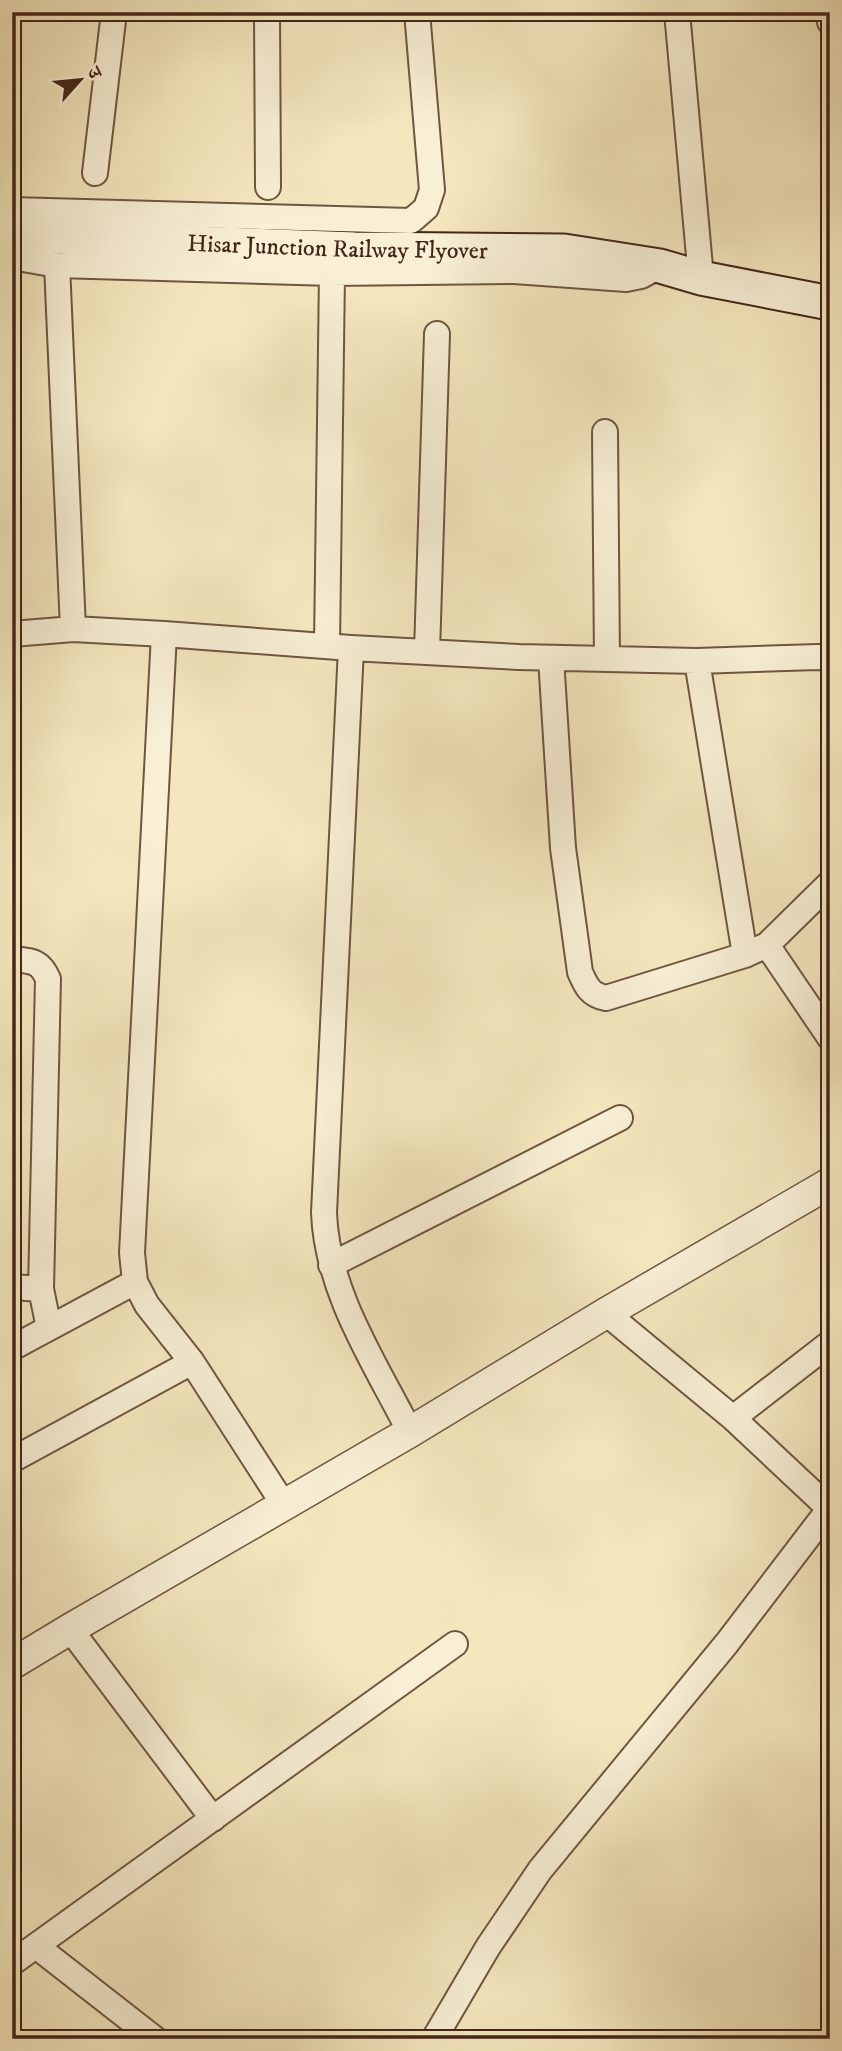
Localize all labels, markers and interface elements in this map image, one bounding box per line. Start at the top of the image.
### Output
north arrow [46,46,116,116]
text: उ [80,62,107,84]
street label: Hisar Junction Railway Flyover [187,229,488,266]

